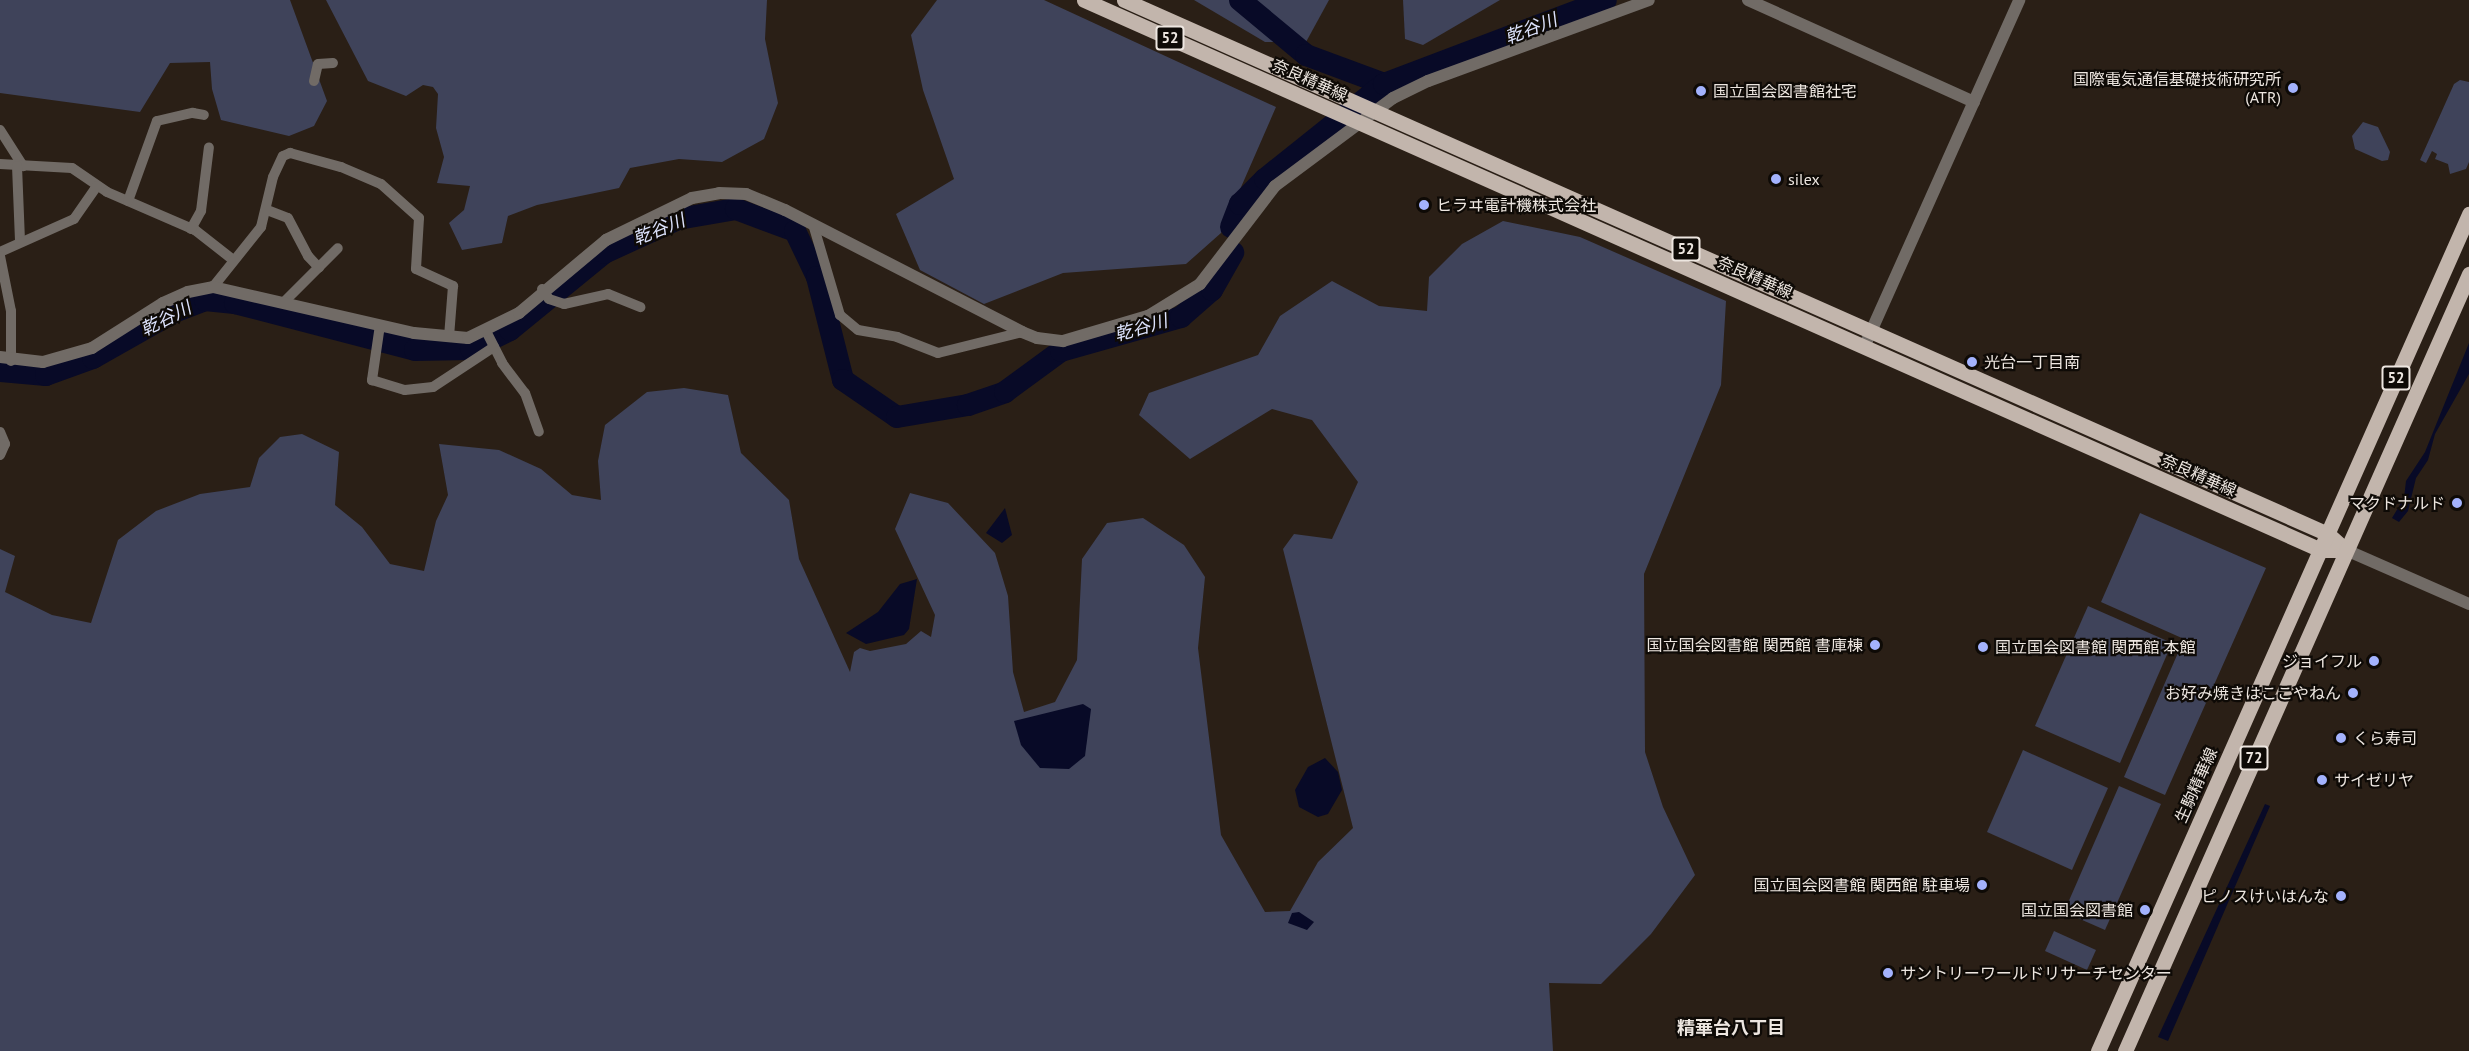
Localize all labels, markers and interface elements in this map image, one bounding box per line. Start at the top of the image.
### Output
water label: 乾谷川 [1502,9,1560,49]
road number: 52 [1155,26,1185,50]
street label: 奈良精華線 [1270,55,1350,105]
place label: 国際電気通信基礎技術研究所 (ATR) [2073,69,2281,107]
place label: 国立国会図書館社宅 [1713,81,1857,101]
marker: 国際電気通信基礎技術研究所 (ATR) [2286,81,2300,95]
marker: 国立国会図書館社宅 [1694,84,1708,98]
place label: silex [1788,169,1820,189]
marker: silex [1769,172,1783,186]
place label: ヒラヰ電計機株式会社 [1436,195,1596,215]
marker: ヒラヰ電計機株式会社 [1417,198,1431,212]
water label: 乾谷川 [630,210,688,250]
road number: 52 [1671,237,1701,261]
street label: 奈良精華線 [1715,252,1795,302]
water label: 乾谷川 [137,297,195,341]
water label: 乾谷川 [1112,310,1170,346]
place label: 光台一丁目南 [1984,352,2080,372]
marker: 光台一丁目南 [1965,355,1979,369]
road number: 52 [2381,366,2411,390]
street label: 奈良精華線 [2159,450,2239,500]
place label: マクドナルド [2349,493,2445,513]
marker: マクドナルド [2450,496,2464,510]
place label: 国立国会図書館 関西館 書庫棟 [1646,635,1863,655]
place label: 国立国会図書館 関西館 本館 [1995,637,2196,657]
marker: 国立国会図書館 関西館 書庫棟 [1868,638,1882,652]
marker: 国立国会図書館 関西館 本館 [1976,640,1990,654]
place label: ジョイフル [2282,651,2362,671]
marker: ジョイフル [2367,654,2381,668]
place label: お好み焼きはここやねん [2165,683,2341,703]
marker: お好み焼きはここやねん [2346,686,2360,700]
place label: くら寿司 [2353,728,2417,748]
marker: くら寿司 [2334,731,2348,745]
street label: 生駒精華線 [2171,745,2221,825]
road number: 72 [2239,746,2269,770]
place label: サイゼリヤ [2334,770,2414,790]
marker: サイゼリヤ [2315,773,2329,787]
place label: 国立国会図書館 関西館 駐車場 [1753,875,1970,895]
marker: 国立国会図書館 関西館 駐車場 [1975,878,1989,892]
place label: ピノスけいはんな [2201,886,2329,906]
marker: ピノスけいはんな [2334,889,2348,903]
place label: 国立国会図書館 [2021,900,2133,920]
marker: 国立国会図書館 [2138,903,2152,917]
place label: サントリーワールドリサーチセンター [1900,963,2172,983]
marker: サントリーワールドリサーチセンター [1881,966,1895,980]
district label: 精華台八丁目 [1677,1017,1785,1039]

